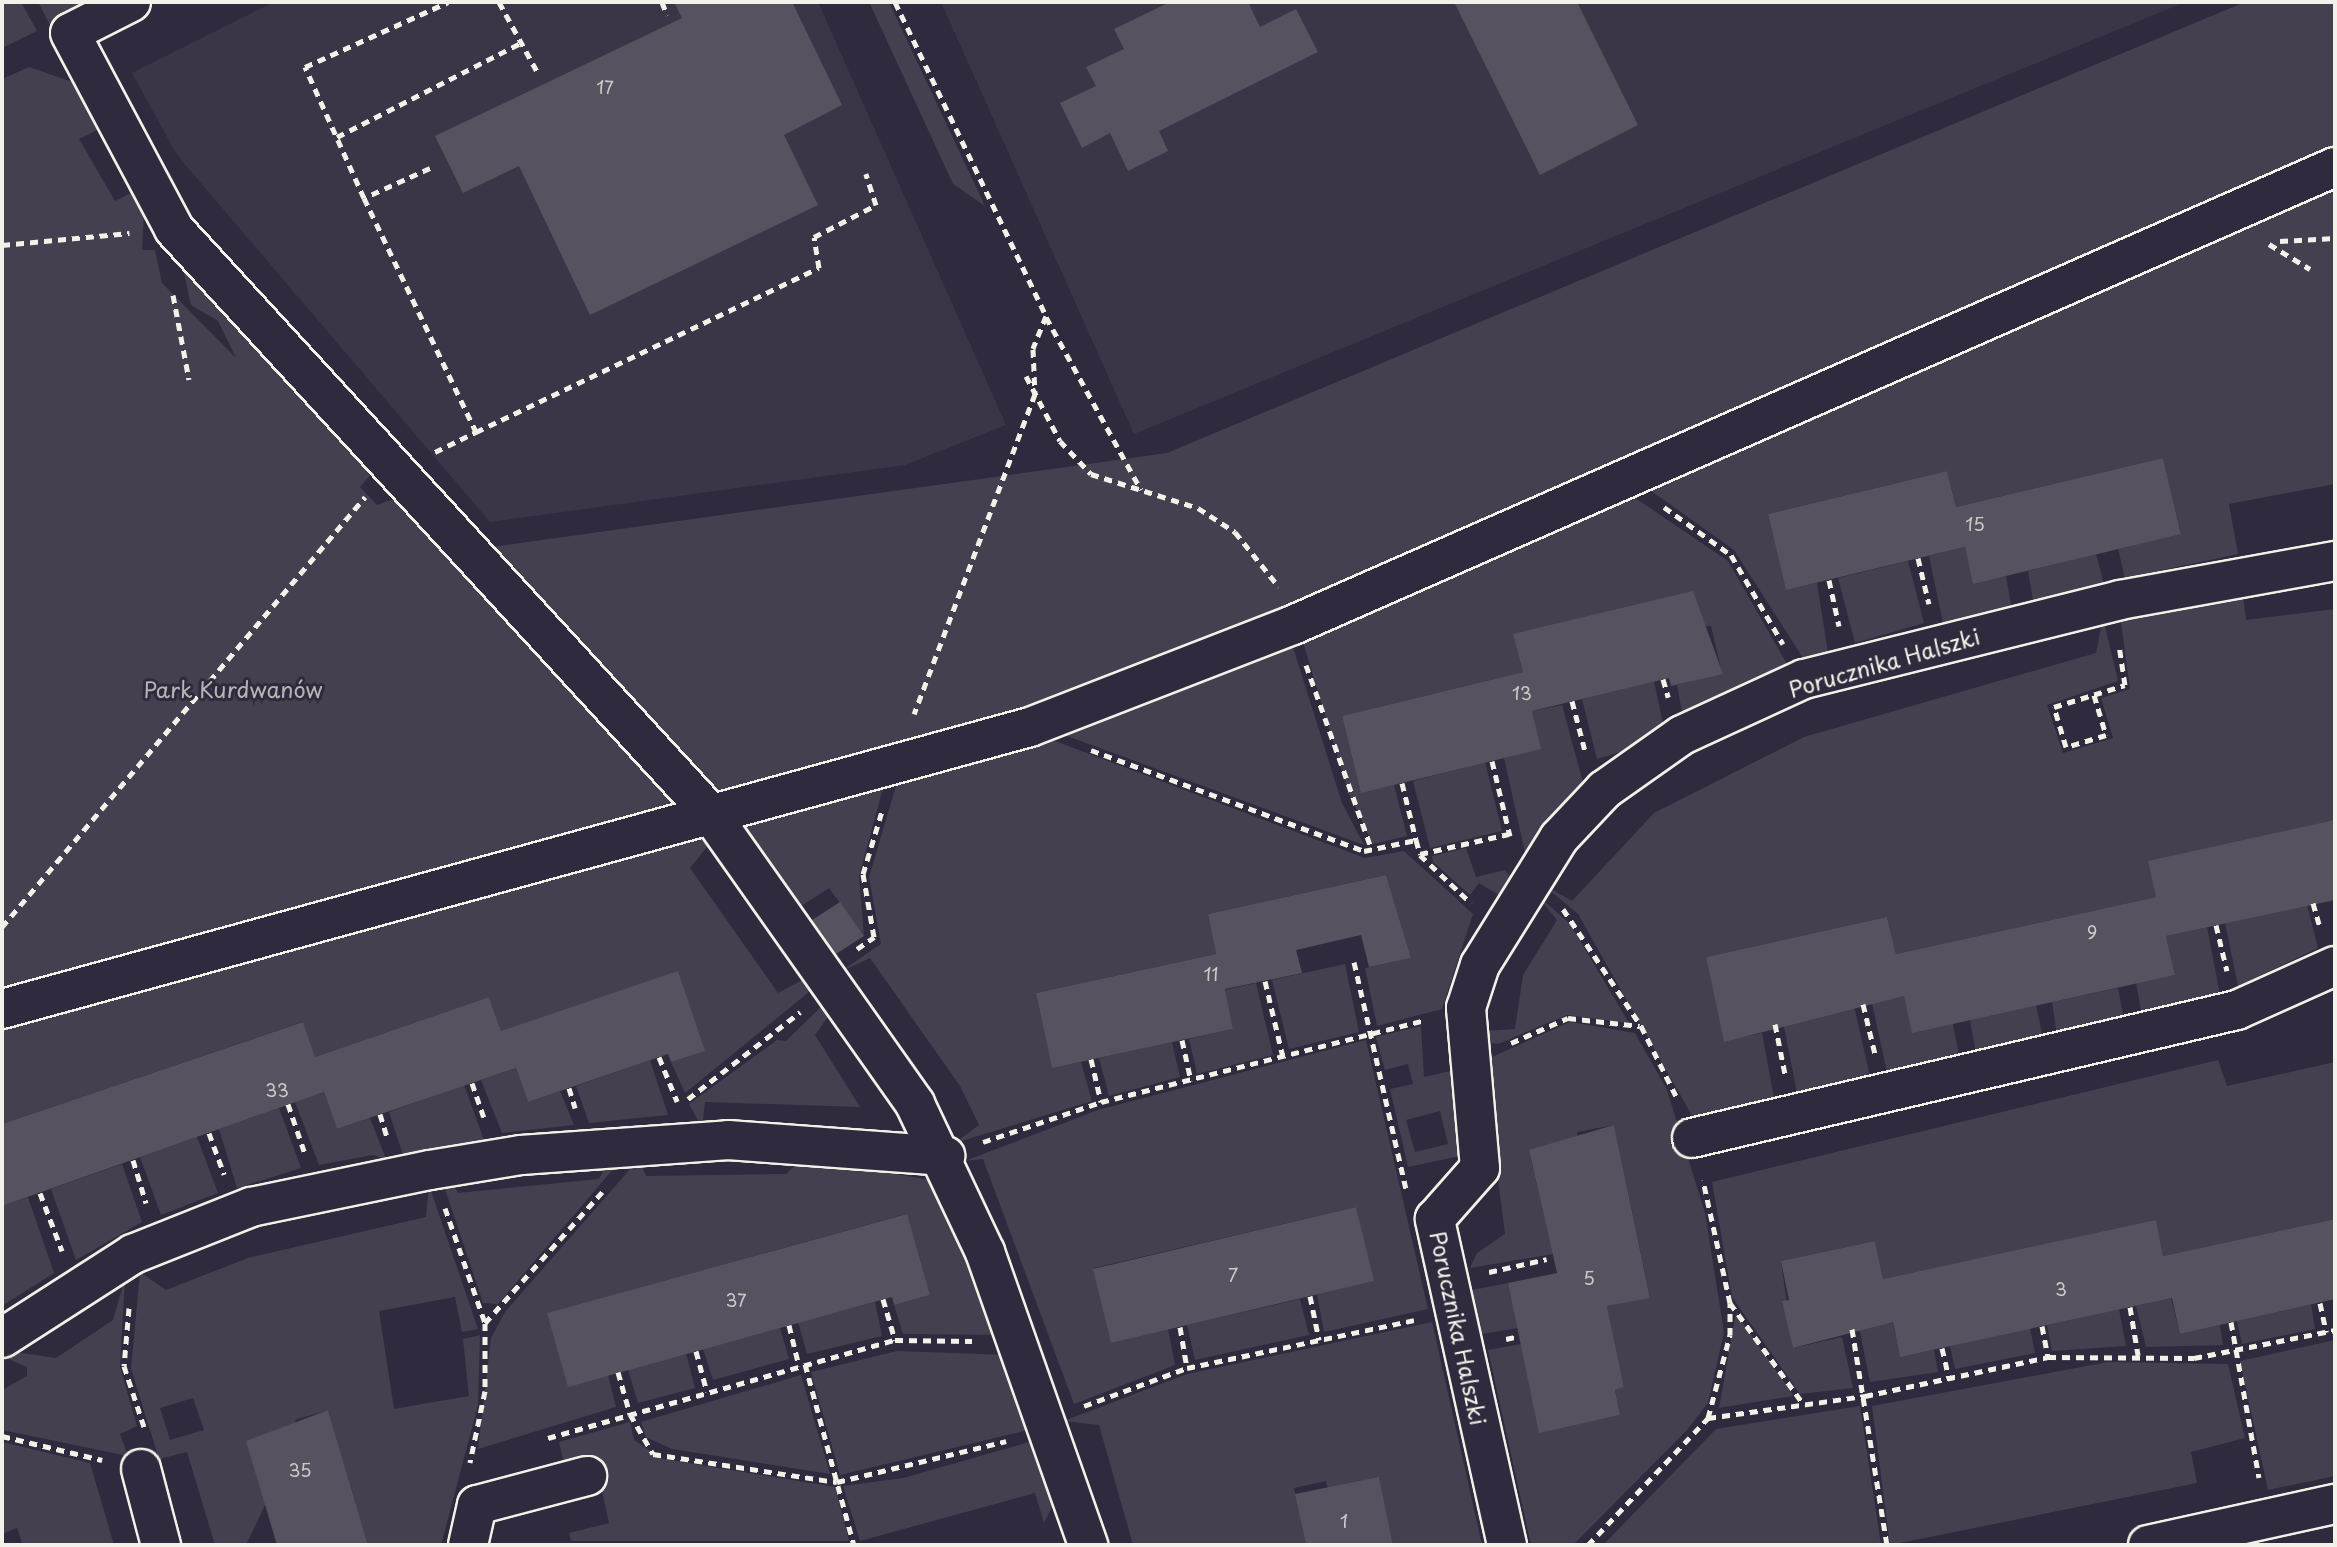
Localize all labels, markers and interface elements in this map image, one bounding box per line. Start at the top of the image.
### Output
house number: 17 [596,76,614,98]
house number: 15 [1965,513,1985,535]
street label: Porucznika Halszki [1784,622,1984,702]
park label: Park Kurdwanów [143,676,323,702]
house number: 13 [1512,682,1532,704]
house number: 9 [2087,921,2097,943]
house number: 11 [1203,963,1219,985]
house number: 33 [265,1079,289,1101]
street label: Porucznika Halszki [1425,1227,1493,1429]
house number: 7 [1228,1264,1238,1286]
house number: 5 [1583,1267,1595,1289]
house number: 3 [2055,1278,2067,1300]
house number: 37 [725,1289,747,1311]
house number: 35 [288,1459,312,1481]
house number: 1 [1340,1510,1348,1532]

